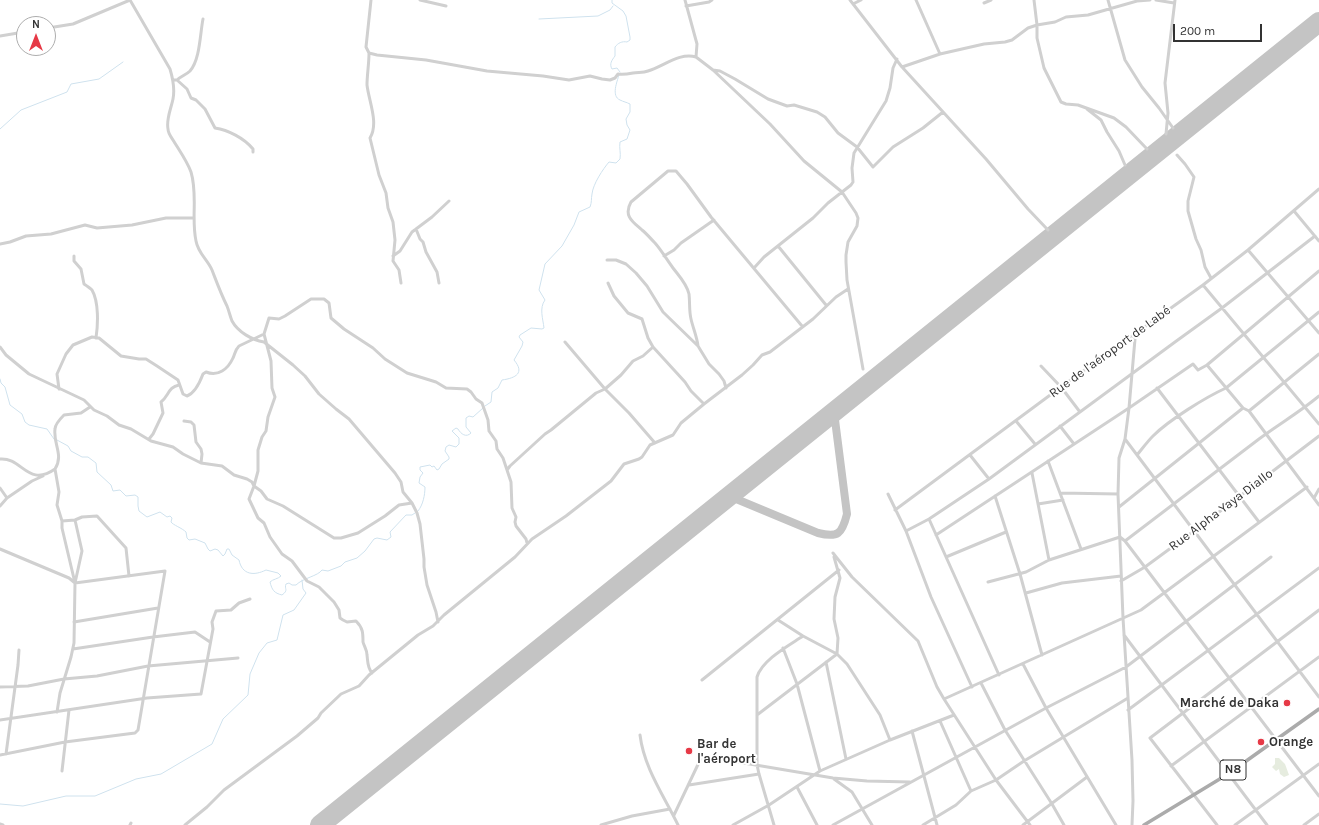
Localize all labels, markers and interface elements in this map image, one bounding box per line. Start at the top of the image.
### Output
north arrow [16,16,56,56]
scale bar [1175,16,1264,42]
text: N [32,18,40,31]
text: 200 m [1180,24,1215,38]
street label: Rue de l'aéroport de Labé [1046,303,1174,401]
street label: Rue Alpha Yaya Diallo [1166,466,1276,554]
place label: Marché de Daka [1180,695,1279,711]
marker: Marché de Daka [1282,698,1292,708]
place label: Orange [1269,734,1313,750]
place label: Bar de l'aéroport [697,736,756,767]
marker: Orange [1256,737,1266,747]
marker: Bar de l'aéroport [684,746,694,756]
road number: N8 [1220,760,1246,780]

